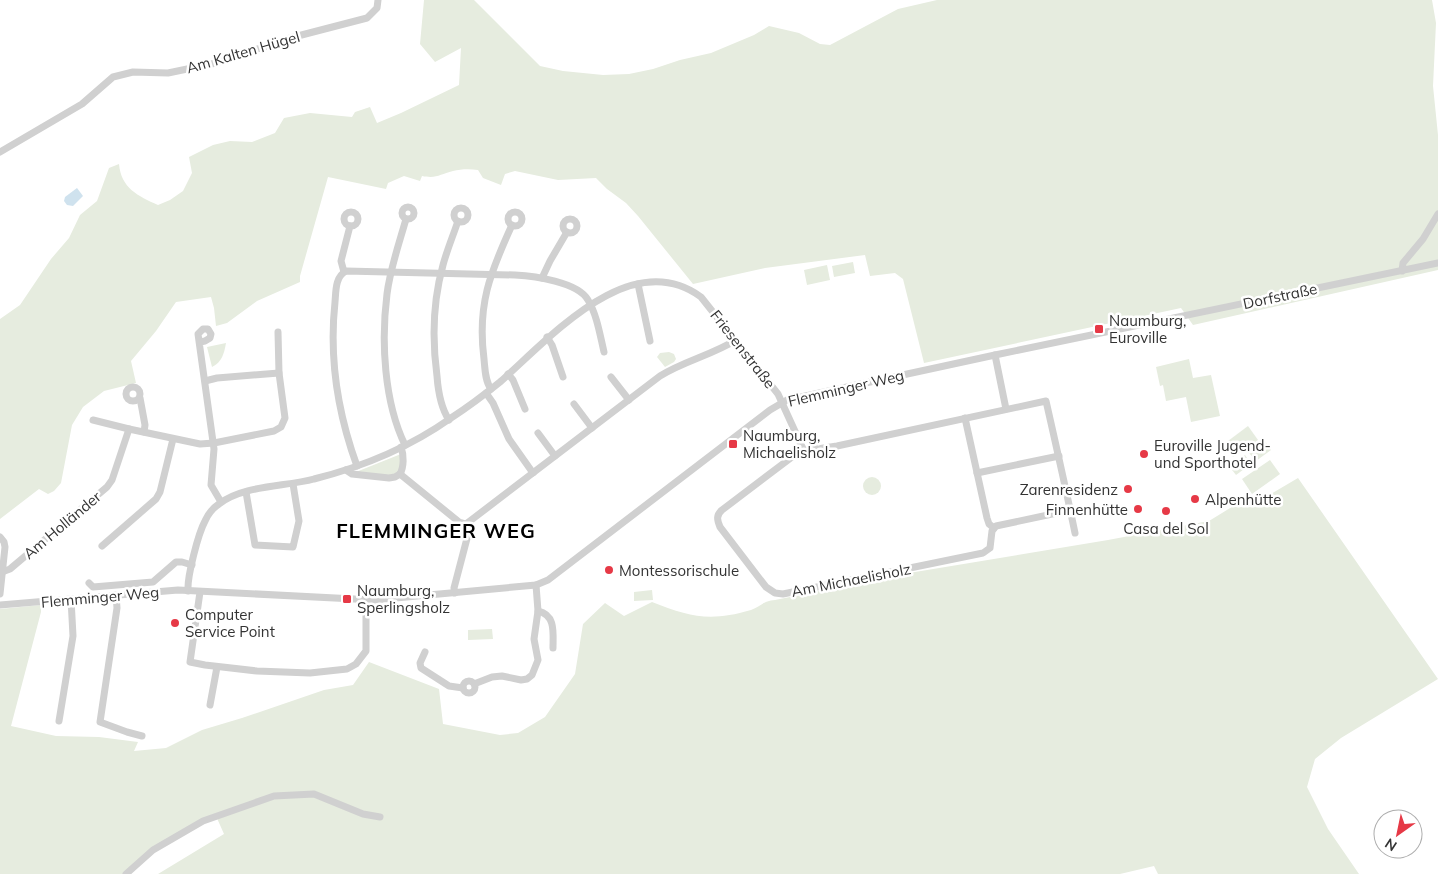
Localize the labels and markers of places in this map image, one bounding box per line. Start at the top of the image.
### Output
place label: Naumburg, Euroville [1109,311,1187,347]
marker: Naumburg, Euroville [1093,323,1105,335]
place label: Naumburg, Michaelisholz [743,426,836,462]
place label: Euroville Jugend- und Sporthotel [1154,436,1271,472]
marker: Naumburg, Michaelisholz [727,438,739,450]
marker: Euroville Jugend- und Sporthotel [1138,448,1150,460]
place label: Zarenresidenz [1020,480,1118,499]
marker: Zarenresidenz [1122,483,1134,495]
place label: Alpenhütte [1205,490,1281,509]
marker: Alpenhütte [1189,493,1201,505]
place label: Finnenhütte [1046,500,1128,519]
marker: Finnenhütte [1132,503,1144,515]
marker: Casa del Sol [1160,505,1172,517]
place label: Casa del Sol [1123,519,1209,538]
place label: Montessorischule [619,561,739,580]
marker: Montessorischule [603,564,615,576]
place label: Naumburg, Sperlingsholz [357,581,450,617]
marker: Naumburg, Sperlingsholz [341,593,353,605]
place label: Computer Service Point [185,605,275,641]
marker: Computer Service Point [169,617,181,629]

